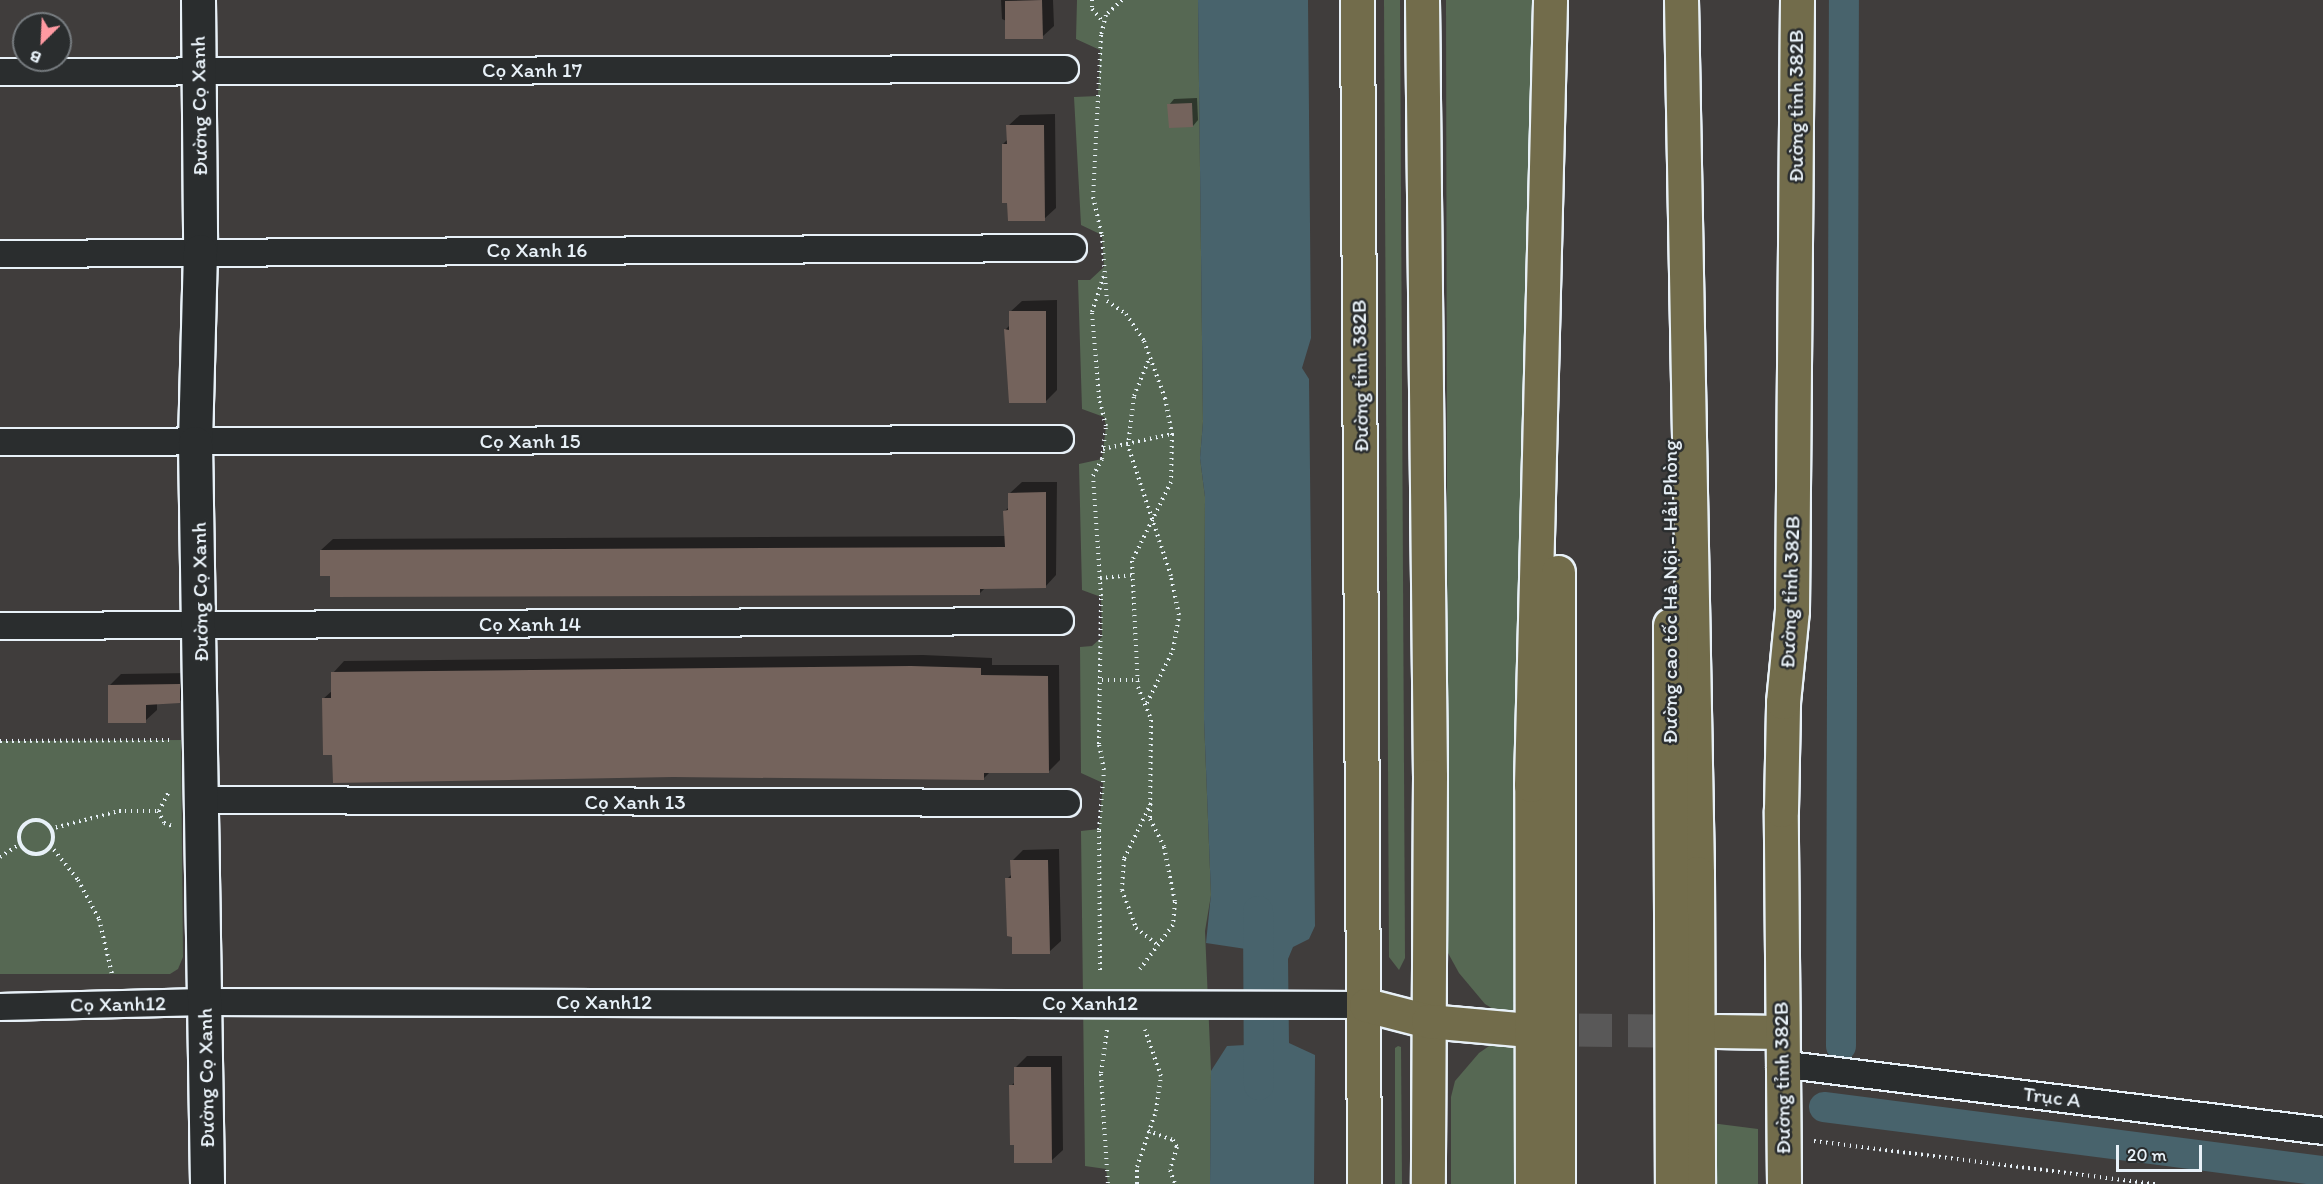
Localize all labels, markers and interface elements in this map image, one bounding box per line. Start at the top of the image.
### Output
north arrow [12,12,72,72]
street label: Đường tỉnh 382B [1783,30,1809,182]
street label: Đường Cọ Xanh [185,35,213,177]
text: B [27,46,44,68]
street label: Cọ Xanh 17 [482,57,582,83]
street label: Cọ Xanh 16 [486,237,588,263]
street label: Đường tỉnh 382B [1346,299,1374,453]
street label: Cọ Xanh 15 [479,428,581,454]
street label: Đường cao tốc Hà Nội - Hải Phòng [1657,440,1683,744]
street label: Đường tỉnh 382B [1775,515,1805,669]
street label: Đường Cọ Xanh [186,521,214,663]
street label: Cọ Xanh 14 [478,611,582,637]
street label: Cọ Xanh 13 [584,789,686,815]
street label: Cọ Xanh12 [556,989,652,1015]
street label: Cọ Xanh12 [1042,990,1138,1016]
street label: Cọ Xanh12 [69,991,167,1017]
street label: Đường tỉnh 382B [1768,1001,1796,1155]
street label: Đường Cọ Xanh [192,1007,220,1149]
street label: Trục A [2022,1081,2082,1113]
scale bar [2119,1133,2204,1171]
text: 20 m [2127,1144,2167,1166]

